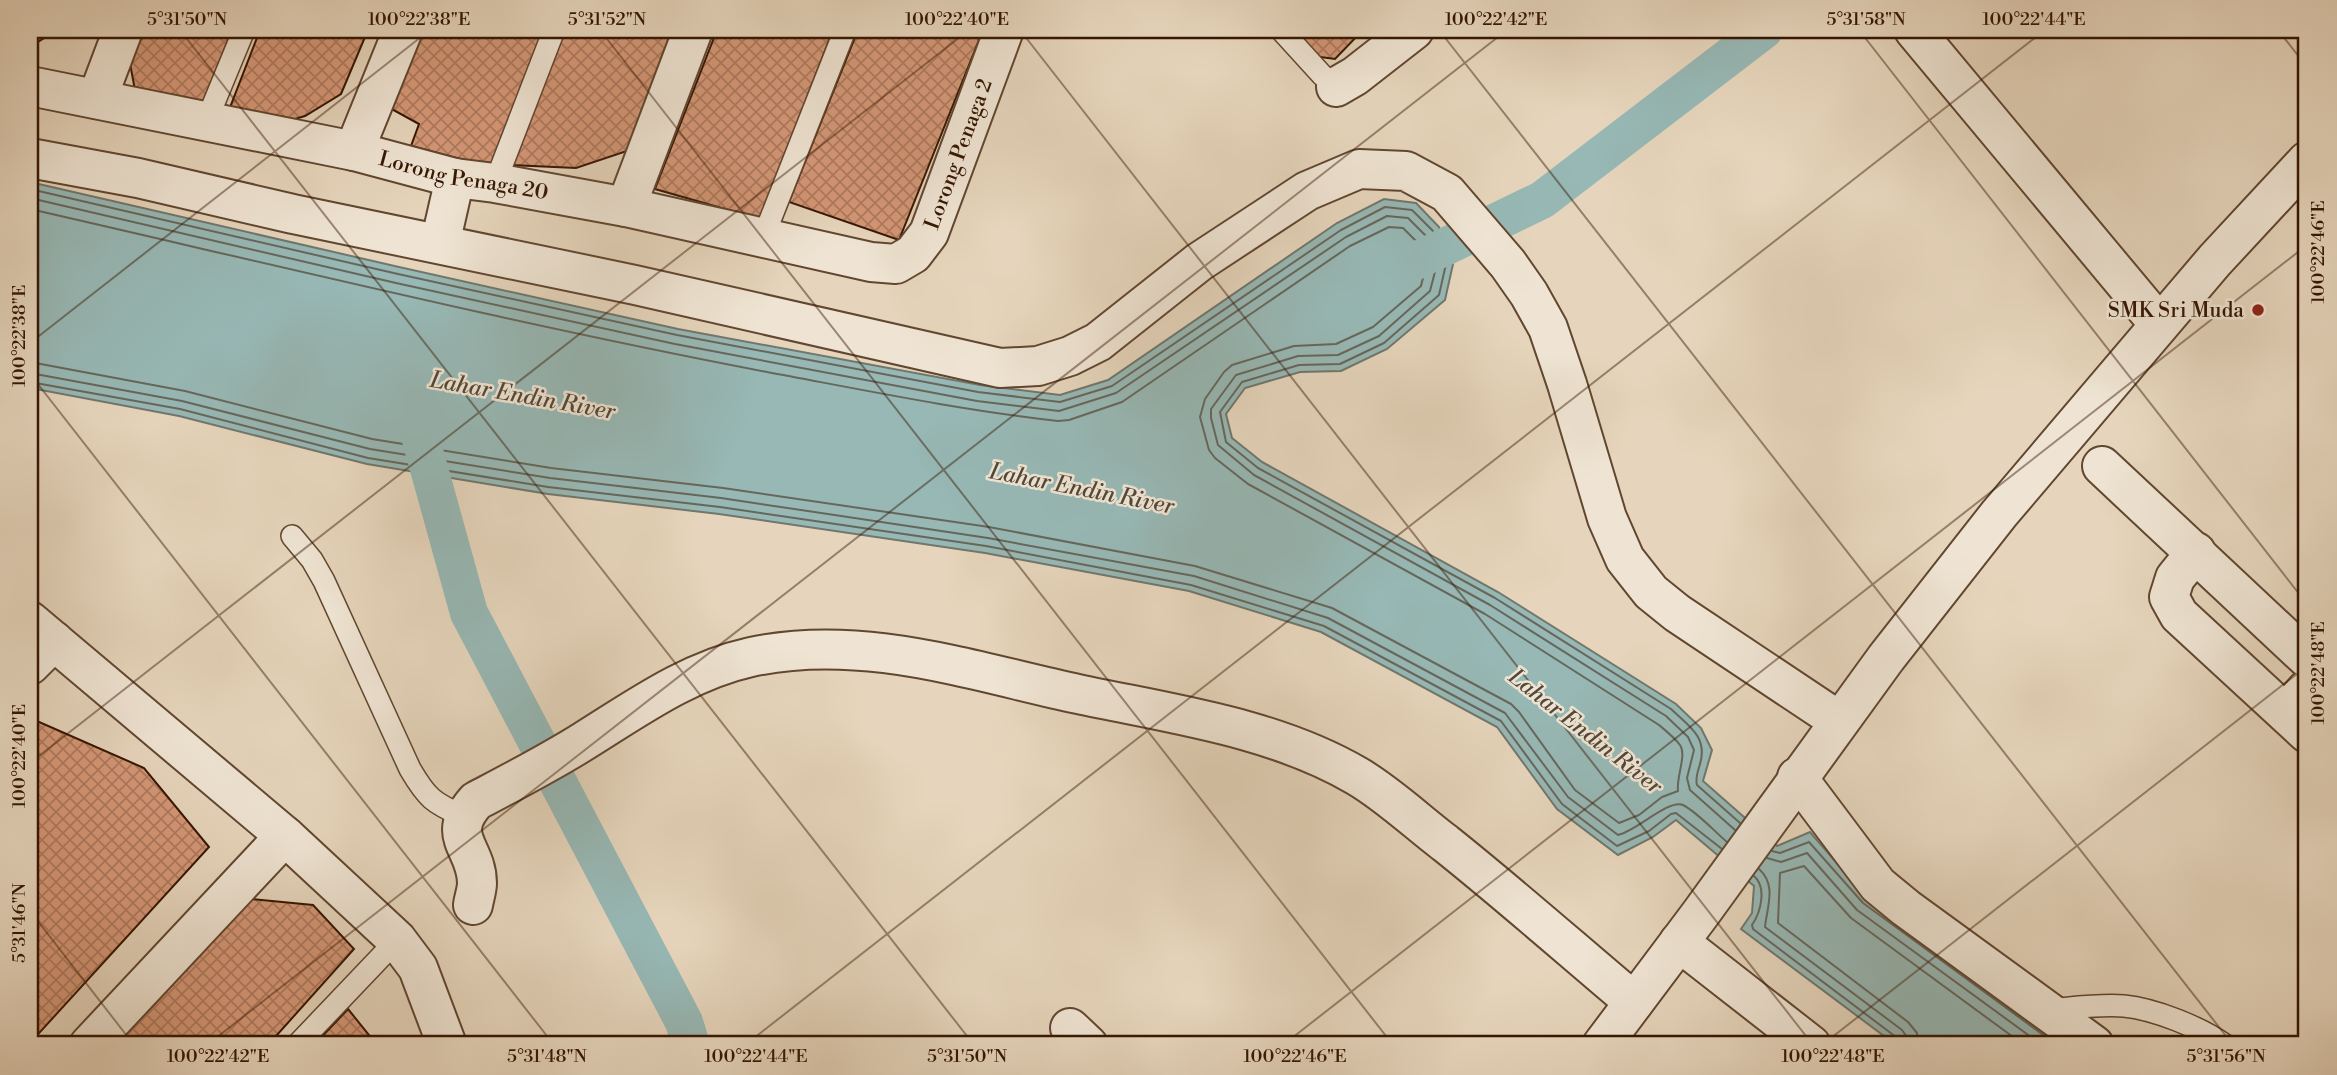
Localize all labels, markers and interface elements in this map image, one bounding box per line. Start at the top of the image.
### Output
text: 5°31'50"N [147,8,228,31]
text: 100°22'38"E [368,8,470,31]
text: 5°31'52"N [568,8,647,31]
text: 100°22'40"E [905,8,1009,31]
text: 100°22'42"E [1445,8,1547,31]
text: 5°31'58"N [1826,8,1906,31]
text: 100°22'44"E [1982,8,2086,31]
street label: Lorong Penaga 2 [919,75,999,233]
street label: Lorong Penaga 20 [376,146,550,207]
text: 100°22'46"E [2307,200,2330,304]
text: 100°22'38"E [8,285,31,387]
place label: SMK Sri Muda [2108,298,2244,324]
marker: SMK Sri Muda [2250,302,2266,318]
water label: Lahar Endin River [427,366,619,426]
water label: Lahar Endin River [986,457,1178,521]
text: 100°22'48"E [2307,621,2330,725]
water label: Lahar Endin River [1502,662,1669,801]
text: 100°22'40"E [8,704,31,808]
text: 5°31'46"N [8,882,31,963]
text: 100°22'42"E [167,1045,269,1068]
text: 5°31'48"N [507,1045,588,1068]
text: 100°22'44"E [704,1045,808,1068]
text: 5°31'50"N [927,1045,1008,1068]
text: 100°22'46"E [1243,1045,1347,1068]
text: 100°22'48"E [1781,1045,1885,1068]
text: 5°31'56"N [2186,1045,2266,1068]

